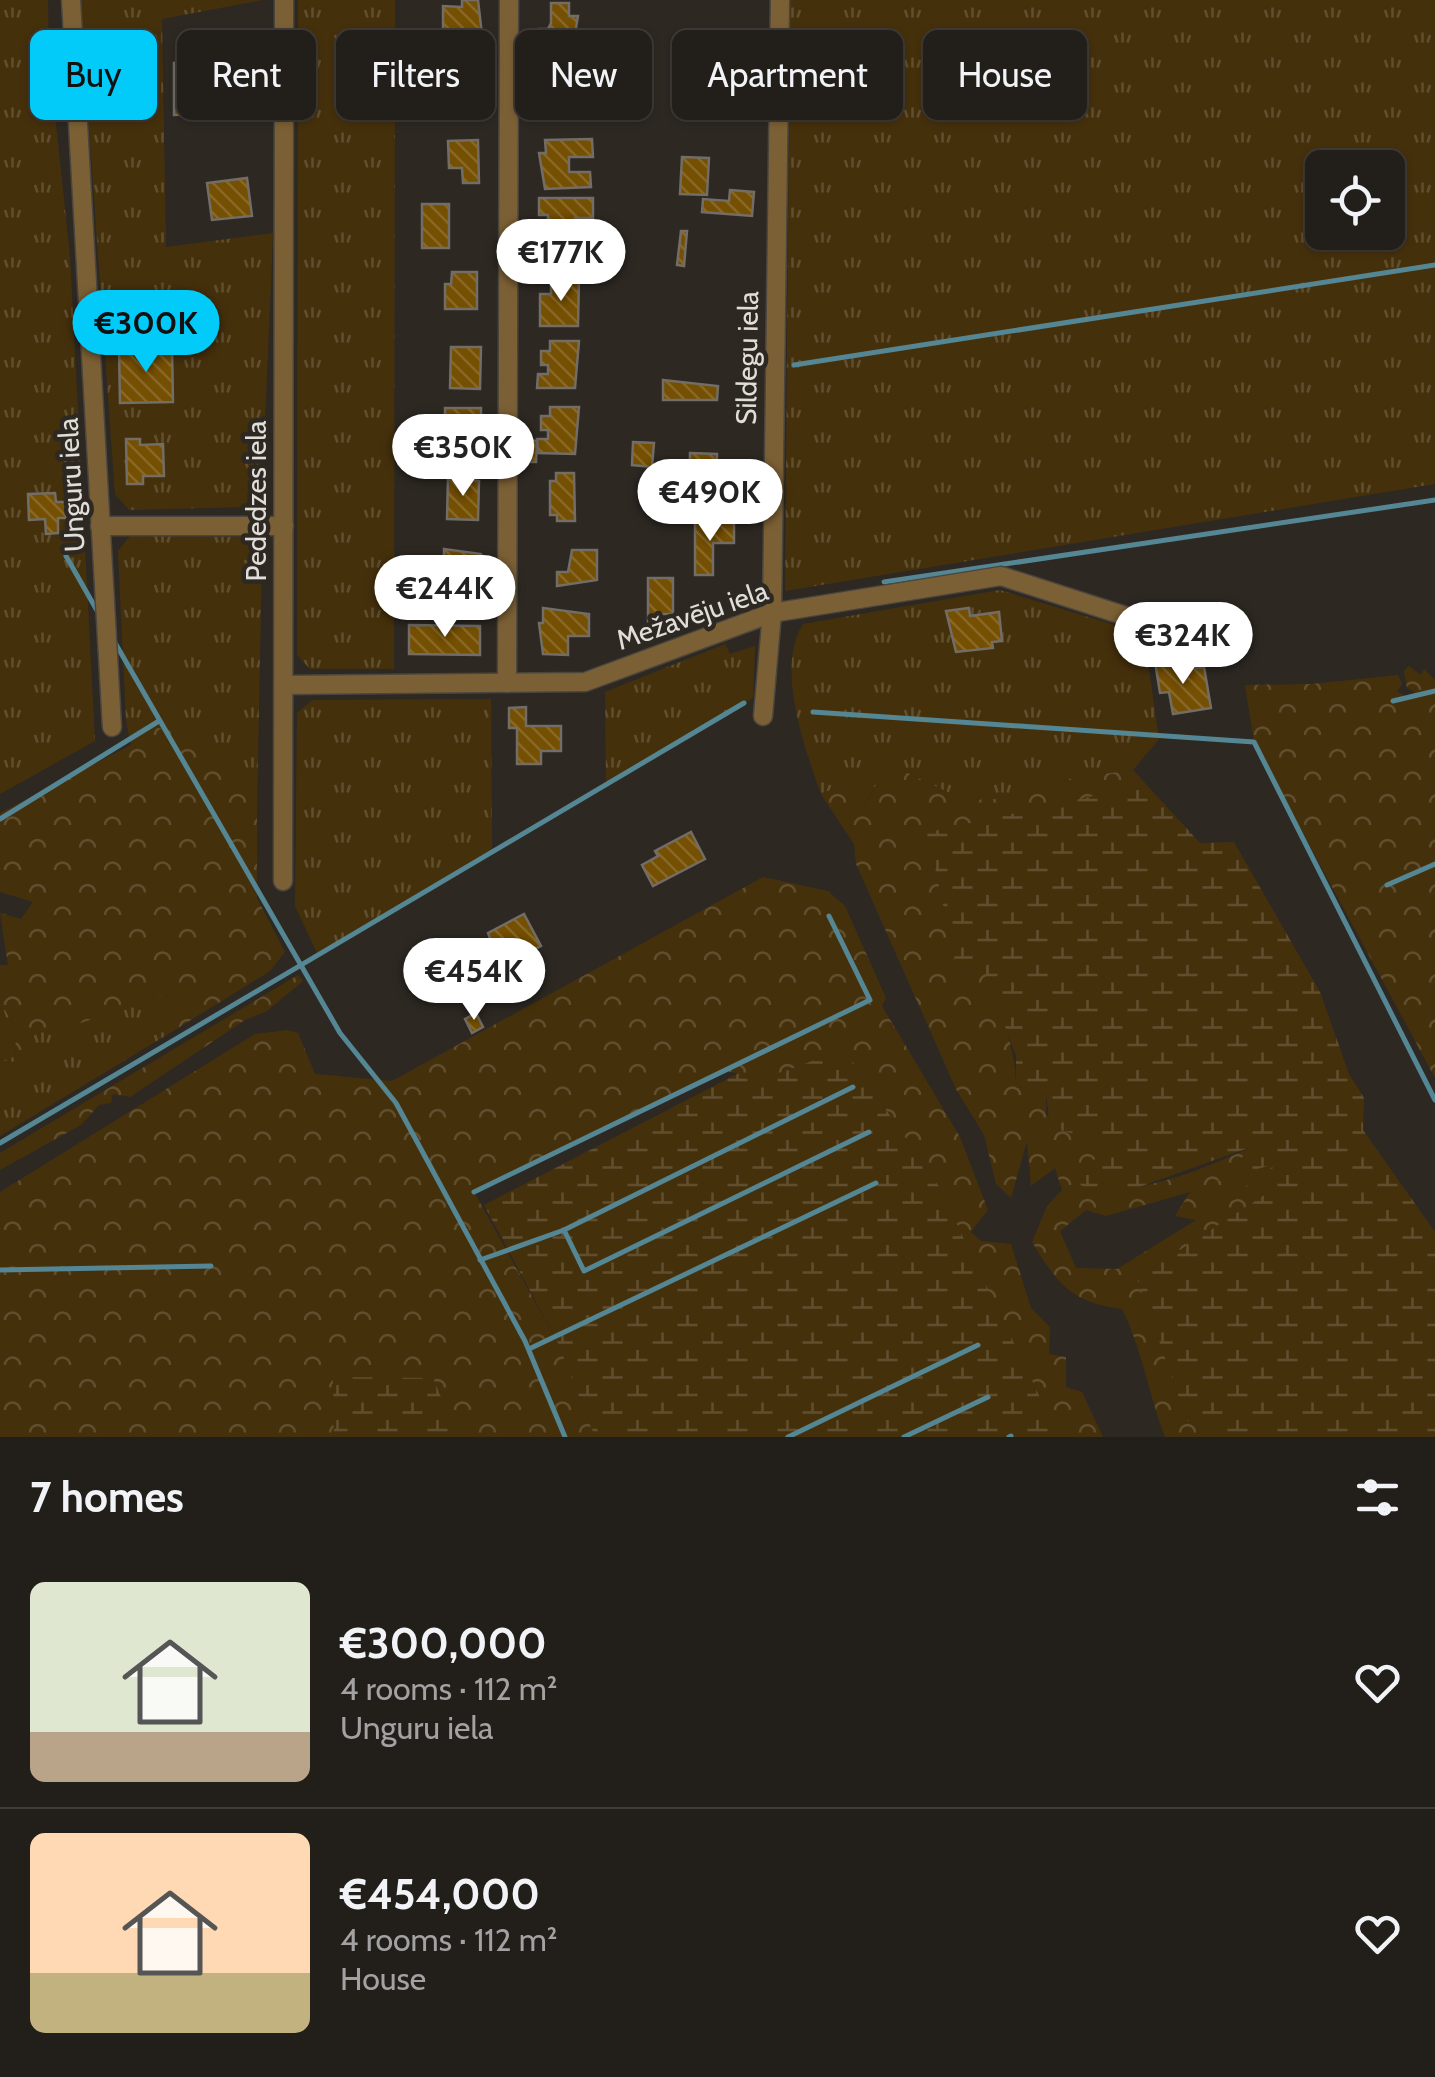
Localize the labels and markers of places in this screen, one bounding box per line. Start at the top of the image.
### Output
pin: €177K [491,219,631,304]
pin: €300K [76,290,216,375]
pin: €350K [393,414,533,499]
pin: €490K [640,459,780,544]
pin: €244K [375,555,515,640]
pin: €324K [1113,602,1253,687]
pin: €454K [404,938,544,1023]

